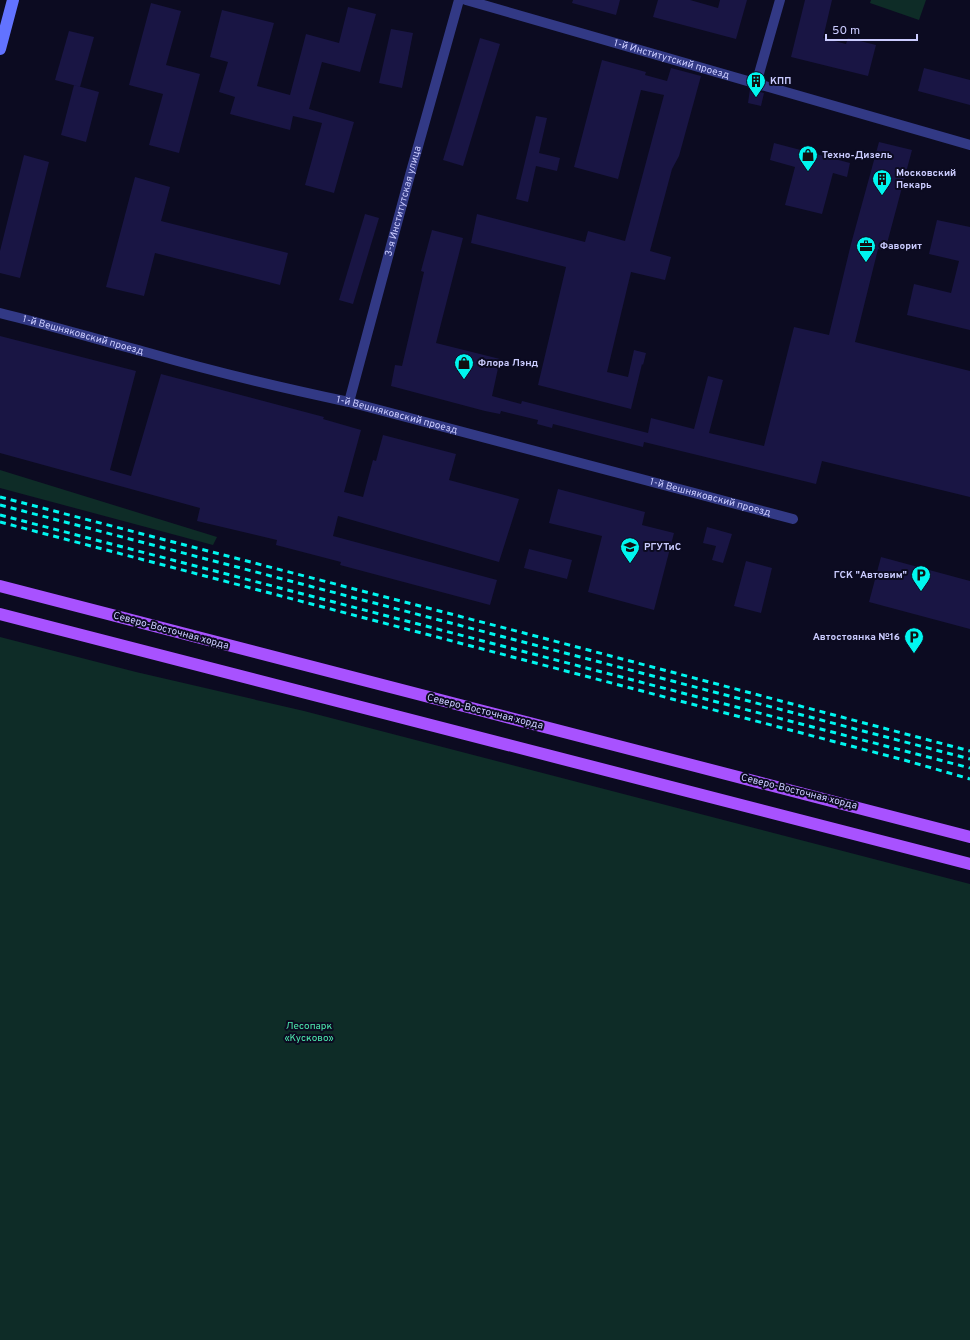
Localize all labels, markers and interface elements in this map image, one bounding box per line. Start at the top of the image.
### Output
scale bar [826,16,917,42]
text: 50 m [832,23,860,39]
street label: 1-й Институтский проезд [612,36,731,82]
building icon: КПП [745,70,767,98]
place label: КПП [770,75,791,88]
street label: 3-я Институтская улица [382,144,424,258]
shop icon: Техно-Дизель [797,144,819,172]
place label: Техно-Дизель [822,149,893,162]
place label: Московский Пекарь [896,167,956,192]
building icon: Московский Пекарь [871,168,893,196]
office icon: Фаворит [855,235,877,263]
place label: Фаворит [880,240,922,253]
street label: 1-й Вешняковский проезд [21,312,145,358]
shop icon: Флора Лэнд [453,352,475,380]
place label: Флора Лэнд [478,357,539,370]
street label: 1-й Вешняковский проезд [335,393,459,437]
street label: 1-й Вешняковский проезд [648,475,773,520]
school or university icon: РГУТиС [619,536,641,564]
place label: РГУТиС [644,541,681,554]
parking icon: ГСК "Автовим" [910,564,932,592]
place label: ГСК "Автовим" [834,569,907,582]
street label: Северо-Восточная хорда [112,609,230,653]
parking icon: Автостоянка №16 [903,626,925,654]
place label: Автостоянка №16 [813,631,900,644]
street label: Северо-Восточная хорда [426,691,544,733]
street label: Северо-Восточная хорда [740,771,858,813]
park label: Лесопарк «Кусково» [284,1020,334,1045]

